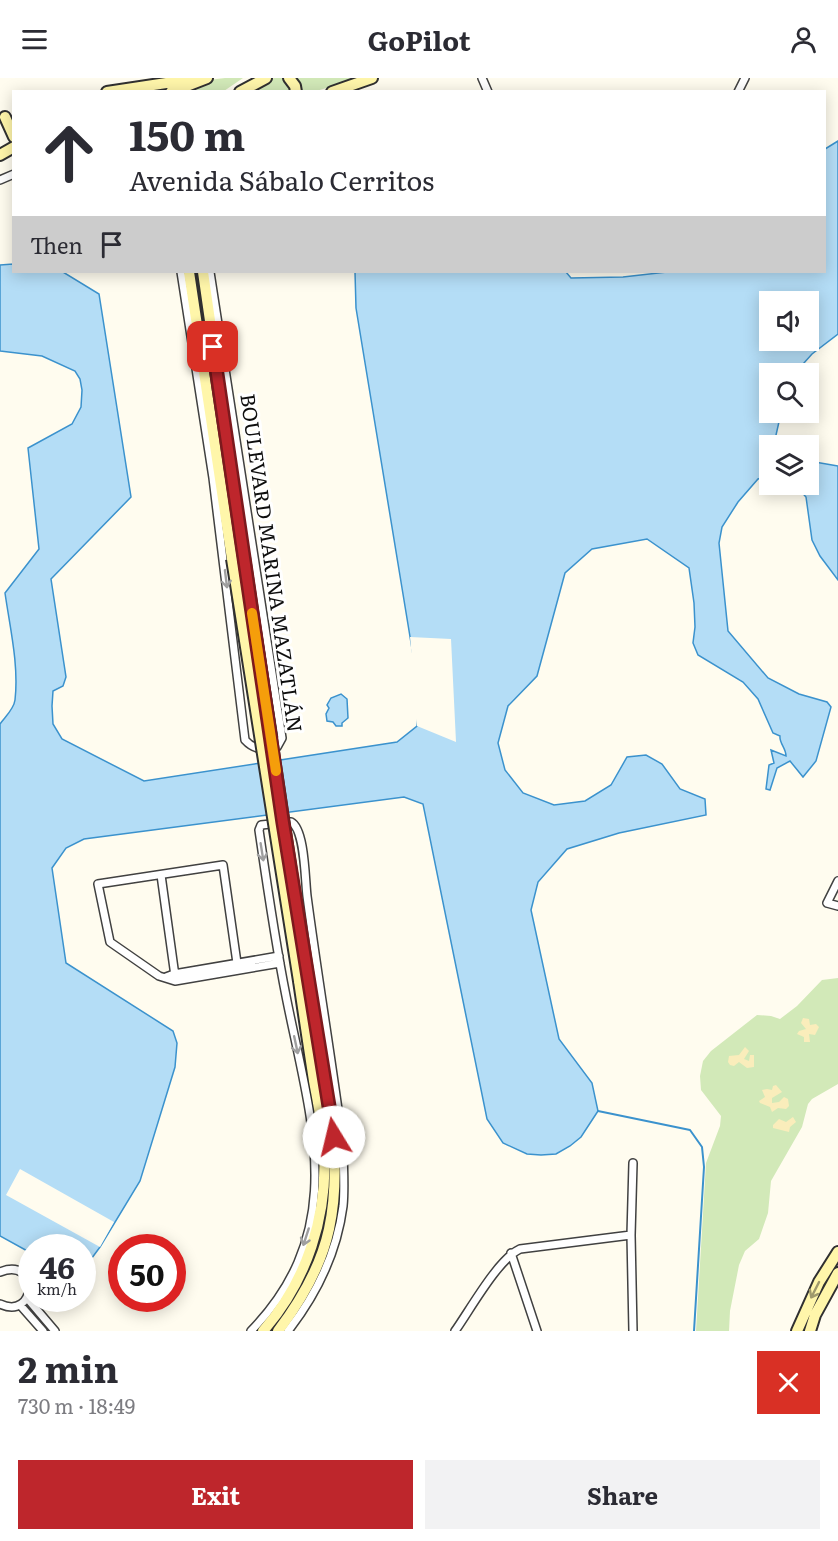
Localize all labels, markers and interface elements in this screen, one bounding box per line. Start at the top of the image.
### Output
text: GoPilot [367,19,471,59]
icon: menu [18,23,51,56]
icon: person [787,23,820,56]
text: 150 m [129,102,245,164]
icon: ahead [30,114,108,192]
text: Avenida Sábalo Cerritos [129,159,434,199]
text: Then [30,228,83,261]
icon: arrive [95,228,128,261]
map controls [759,291,819,495]
button: sound [759,291,819,351]
pin [187,321,238,372]
icon: arrive [196,330,229,363]
button: search [759,363,819,423]
street label: BOULEVARD MARINA MAZATLÁN [234,391,312,734]
button: layers [759,435,819,495]
one-way arrow [221,568,232,588]
one-way arrow [257,842,268,862]
one-way arrow [291,1034,302,1054]
position arrow [302,1105,366,1169]
one-way arrow [300,1227,311,1246]
speed limit sign: 50 [108,1234,186,1312]
text: 46 [39,1244,75,1288]
text: km/h [37,1277,77,1300]
one-way arrow [809,1281,821,1298]
text: 2 min [18,1341,119,1394]
button: close [757,1351,820,1414]
text: 730 m · 18:49 [18,1390,135,1420]
button: Exit [18,1460,413,1529]
button: Share [425,1460,820,1529]

